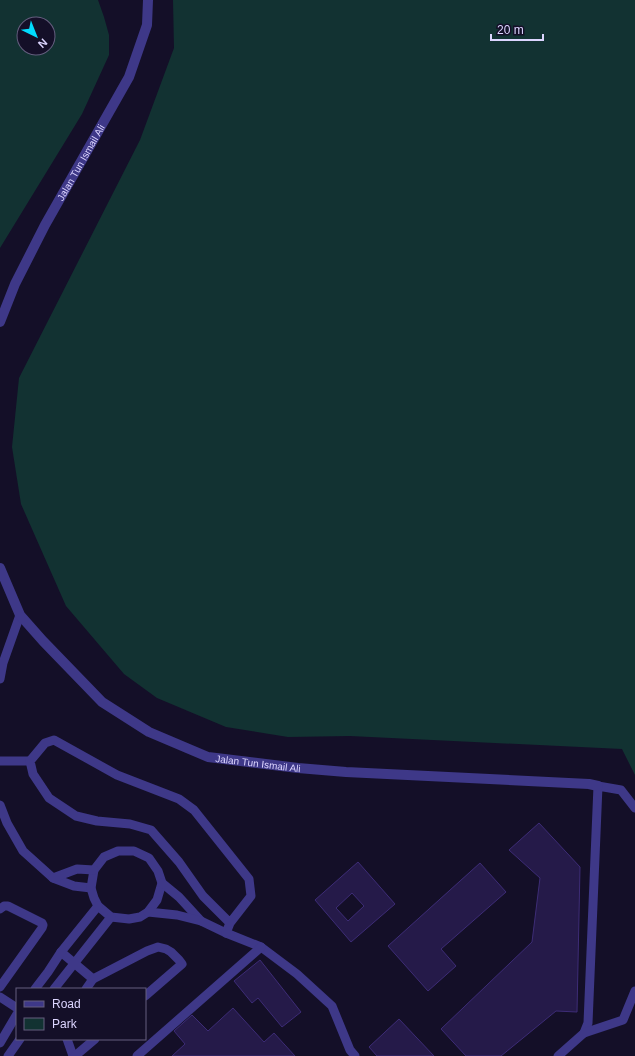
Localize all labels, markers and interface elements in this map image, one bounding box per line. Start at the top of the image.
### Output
north arrow [16,16,56,56]
scale bar [491,16,543,42]
text: 20 m [497,23,524,37]
text: N [36,36,50,50]
street label: Jalan Tun Ismail Ali [55,122,106,202]
street label: Jalan Tun Ismail Ali [215,752,301,774]
legend [16,988,146,1040]
text: Road [52,997,81,1011]
text: Park [52,1017,78,1031]

